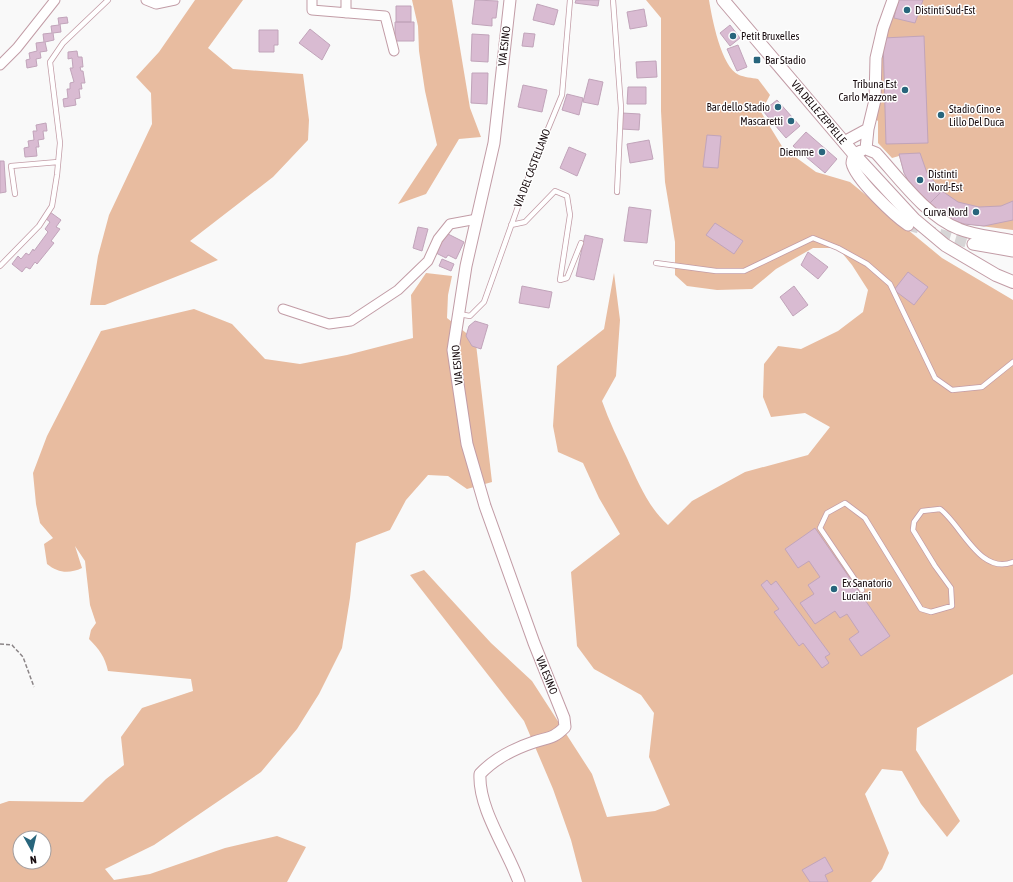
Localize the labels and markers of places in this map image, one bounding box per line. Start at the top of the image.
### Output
place label: Distinti Sud-Est [915,4,975,16]
marker: Distinti Sud-Est [902,5,912,15]
place label: Petit Bruxelles [741,30,799,42]
marker: Petit Bruxelles [728,31,738,41]
place label: Bar Stadio [765,54,806,66]
marker: Bar Stadio [752,55,762,65]
place label: Tribuna Est Carlo Mazzone [838,78,897,103]
marker: Tribuna Est Carlo Mazzone [900,85,910,95]
place label: Bar dello Stadio [706,101,770,113]
marker: Bar dello Stadio [773,102,783,112]
place label: Stadio Cino e Lillo Del Duca [949,103,1004,128]
marker: Stadio Cino e Lillo Del Duca [936,110,946,120]
place label: Mascaretti [740,115,783,127]
marker: Mascaretti [786,116,796,126]
place label: Diemme [779,146,814,158]
marker: Diemme [817,147,827,157]
place label: Distinti Nord-Est [928,168,963,193]
marker: Distinti Nord-Est [915,175,925,185]
place label: Curva Nord [923,206,968,218]
marker: Curva Nord [971,207,981,217]
place label: Ex Sanatorio Luciani [842,577,892,602]
marker: Ex Sanatorio Luciani [829,584,839,594]

